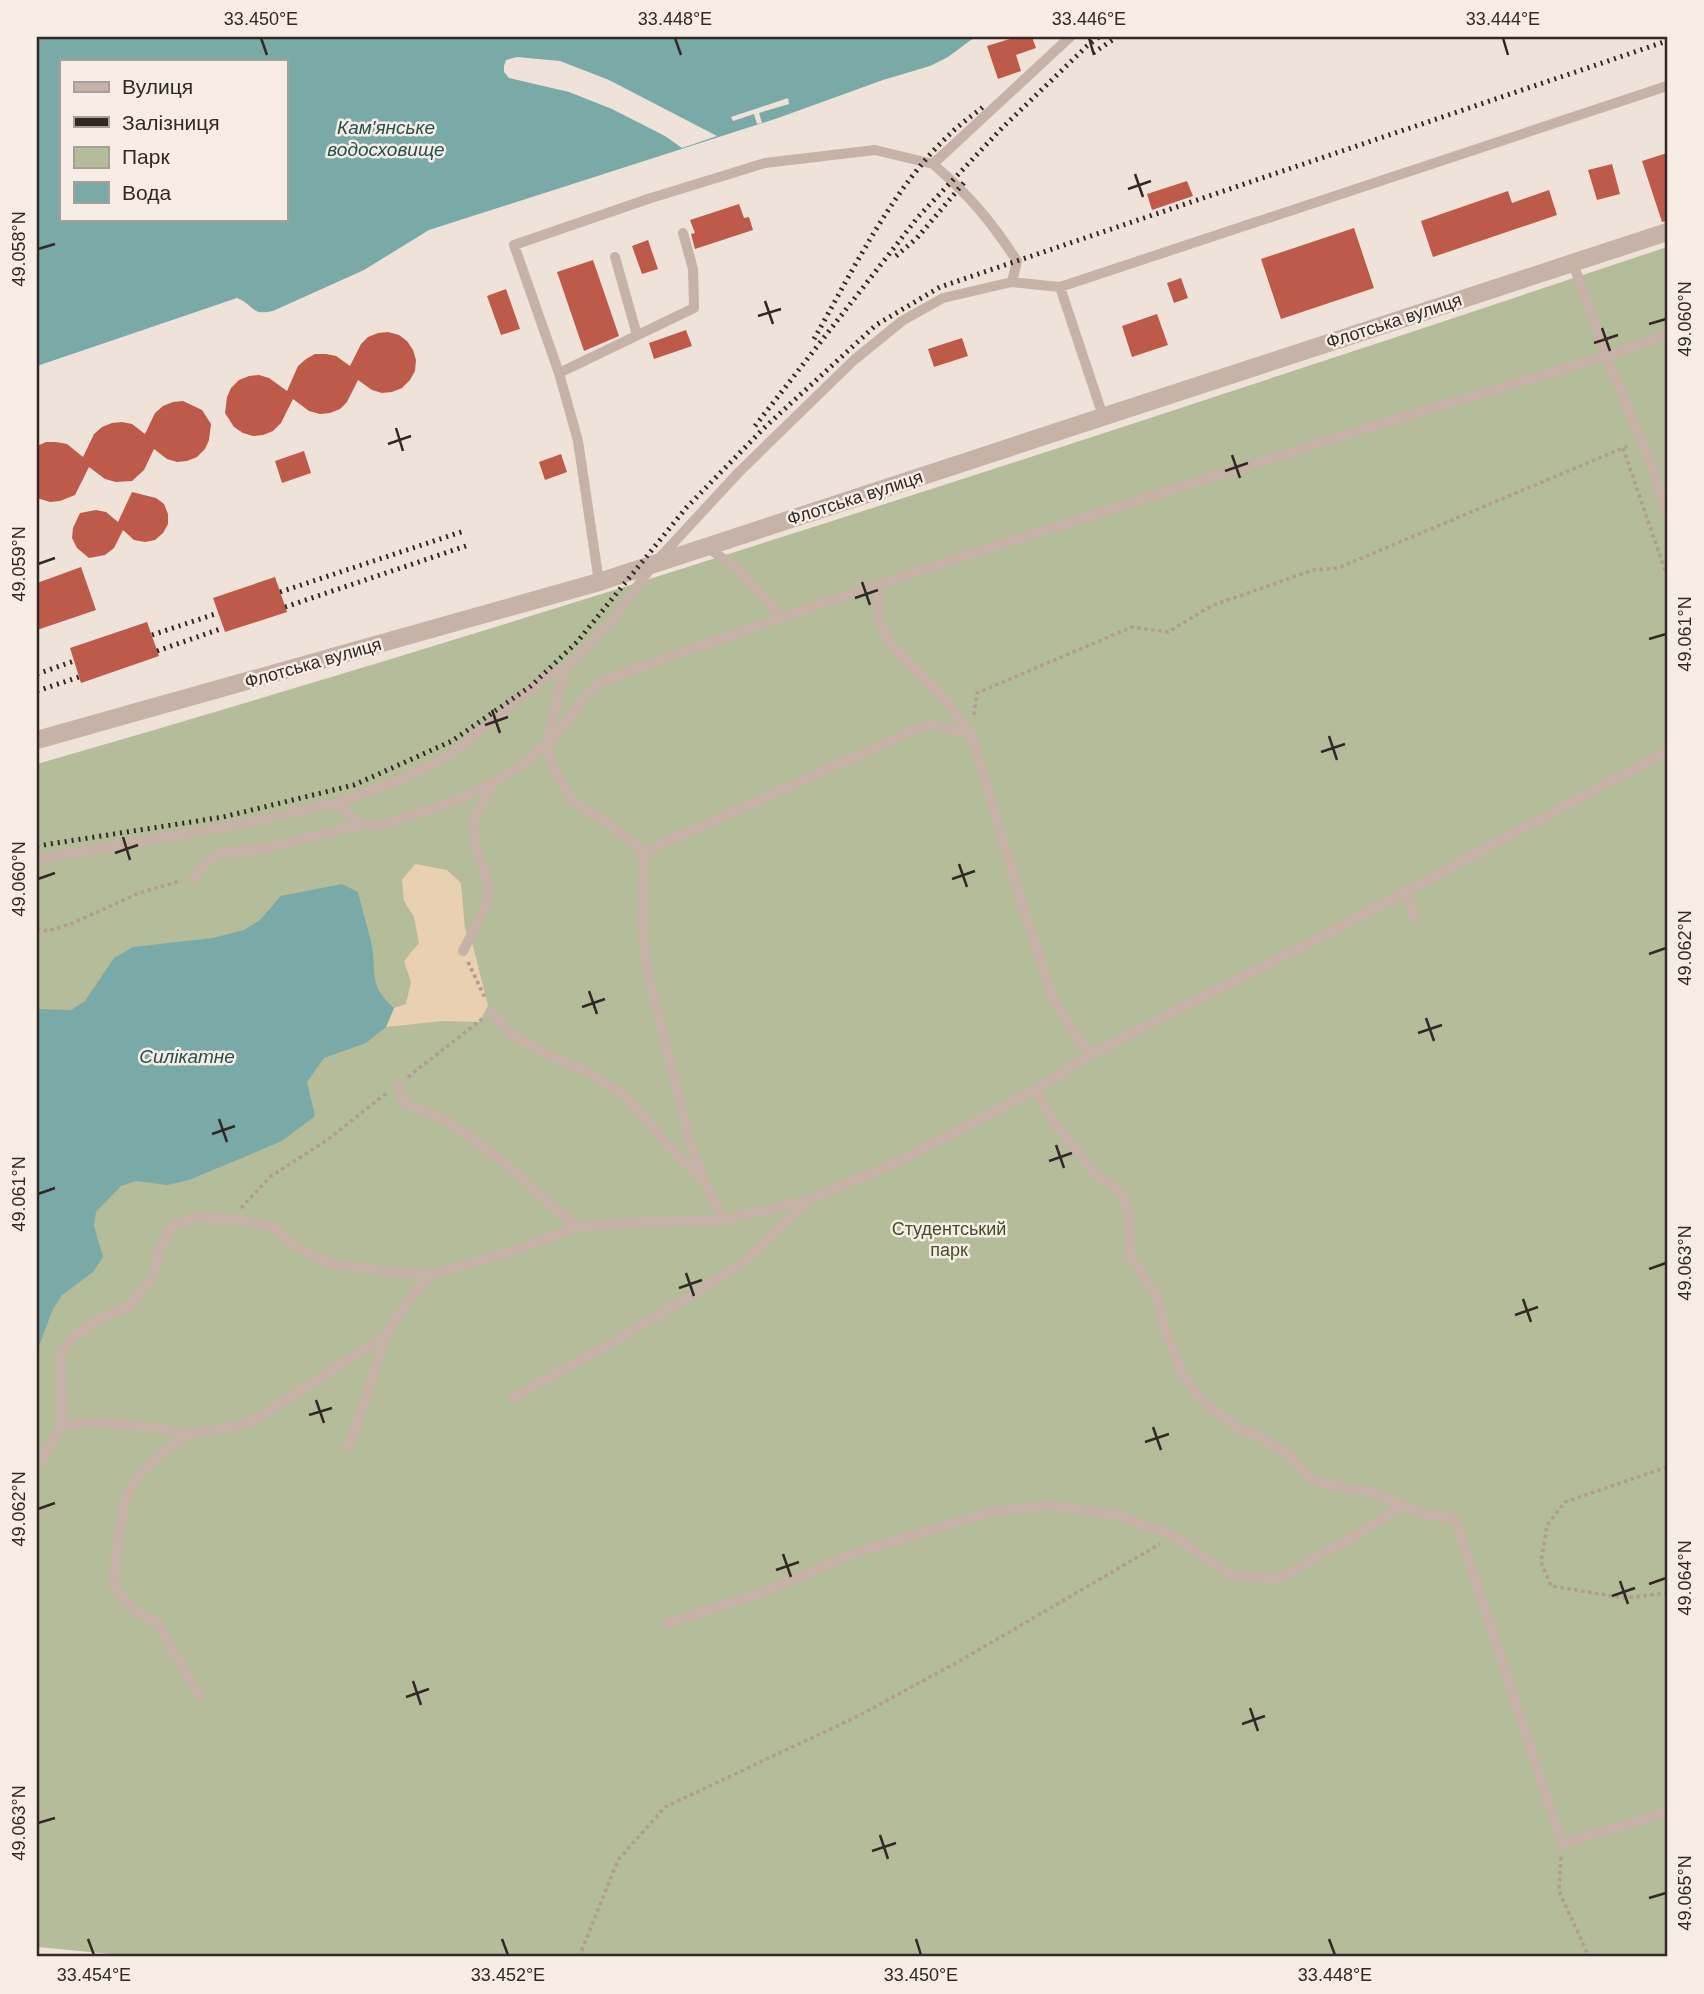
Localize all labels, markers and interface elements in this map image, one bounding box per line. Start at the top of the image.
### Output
text: 33.450°E [224,9,298,29]
text: 33.448°E [638,9,712,29]
text: 33.446°E [1052,9,1126,29]
text: 33.444°E [1466,9,1540,29]
legend [60,60,287,220]
text: Вулиця [122,75,193,98]
text: Залізниця [122,111,220,134]
water label: Кам'янське водосховище [327,117,445,160]
text: Парк [122,145,170,168]
text: Вода [122,181,171,204]
text: 49.058°N [9,211,29,287]
text: 49.060°N [1675,281,1695,357]
street label: Флотська вулиця [1324,290,1464,352]
street label: Флотська вулиця [785,467,925,529]
text: 49.059°N [9,526,29,602]
text: 49.061°N [1675,596,1695,672]
street label: Флотська вулиця [242,634,384,692]
text: 49.060°N [9,841,29,917]
text: 49.062°N [1675,910,1695,986]
water label: Силікатне [139,1046,235,1067]
text: 49.061°N [9,1156,29,1232]
park label: Студентський парк [892,1219,1006,1260]
text: 49.063°N [1675,1225,1695,1301]
text: 49.062°N [9,1471,29,1547]
text: 49.064°N [1675,1540,1695,1616]
text: 49.063°N [9,1785,29,1861]
text: 49.065°N [1675,1855,1695,1931]
text: 33.454°E [57,1965,131,1985]
text: 33.452°E [471,1965,545,1985]
text: 33.450°E [884,1965,958,1985]
text: 33.448°E [1298,1965,1372,1985]

